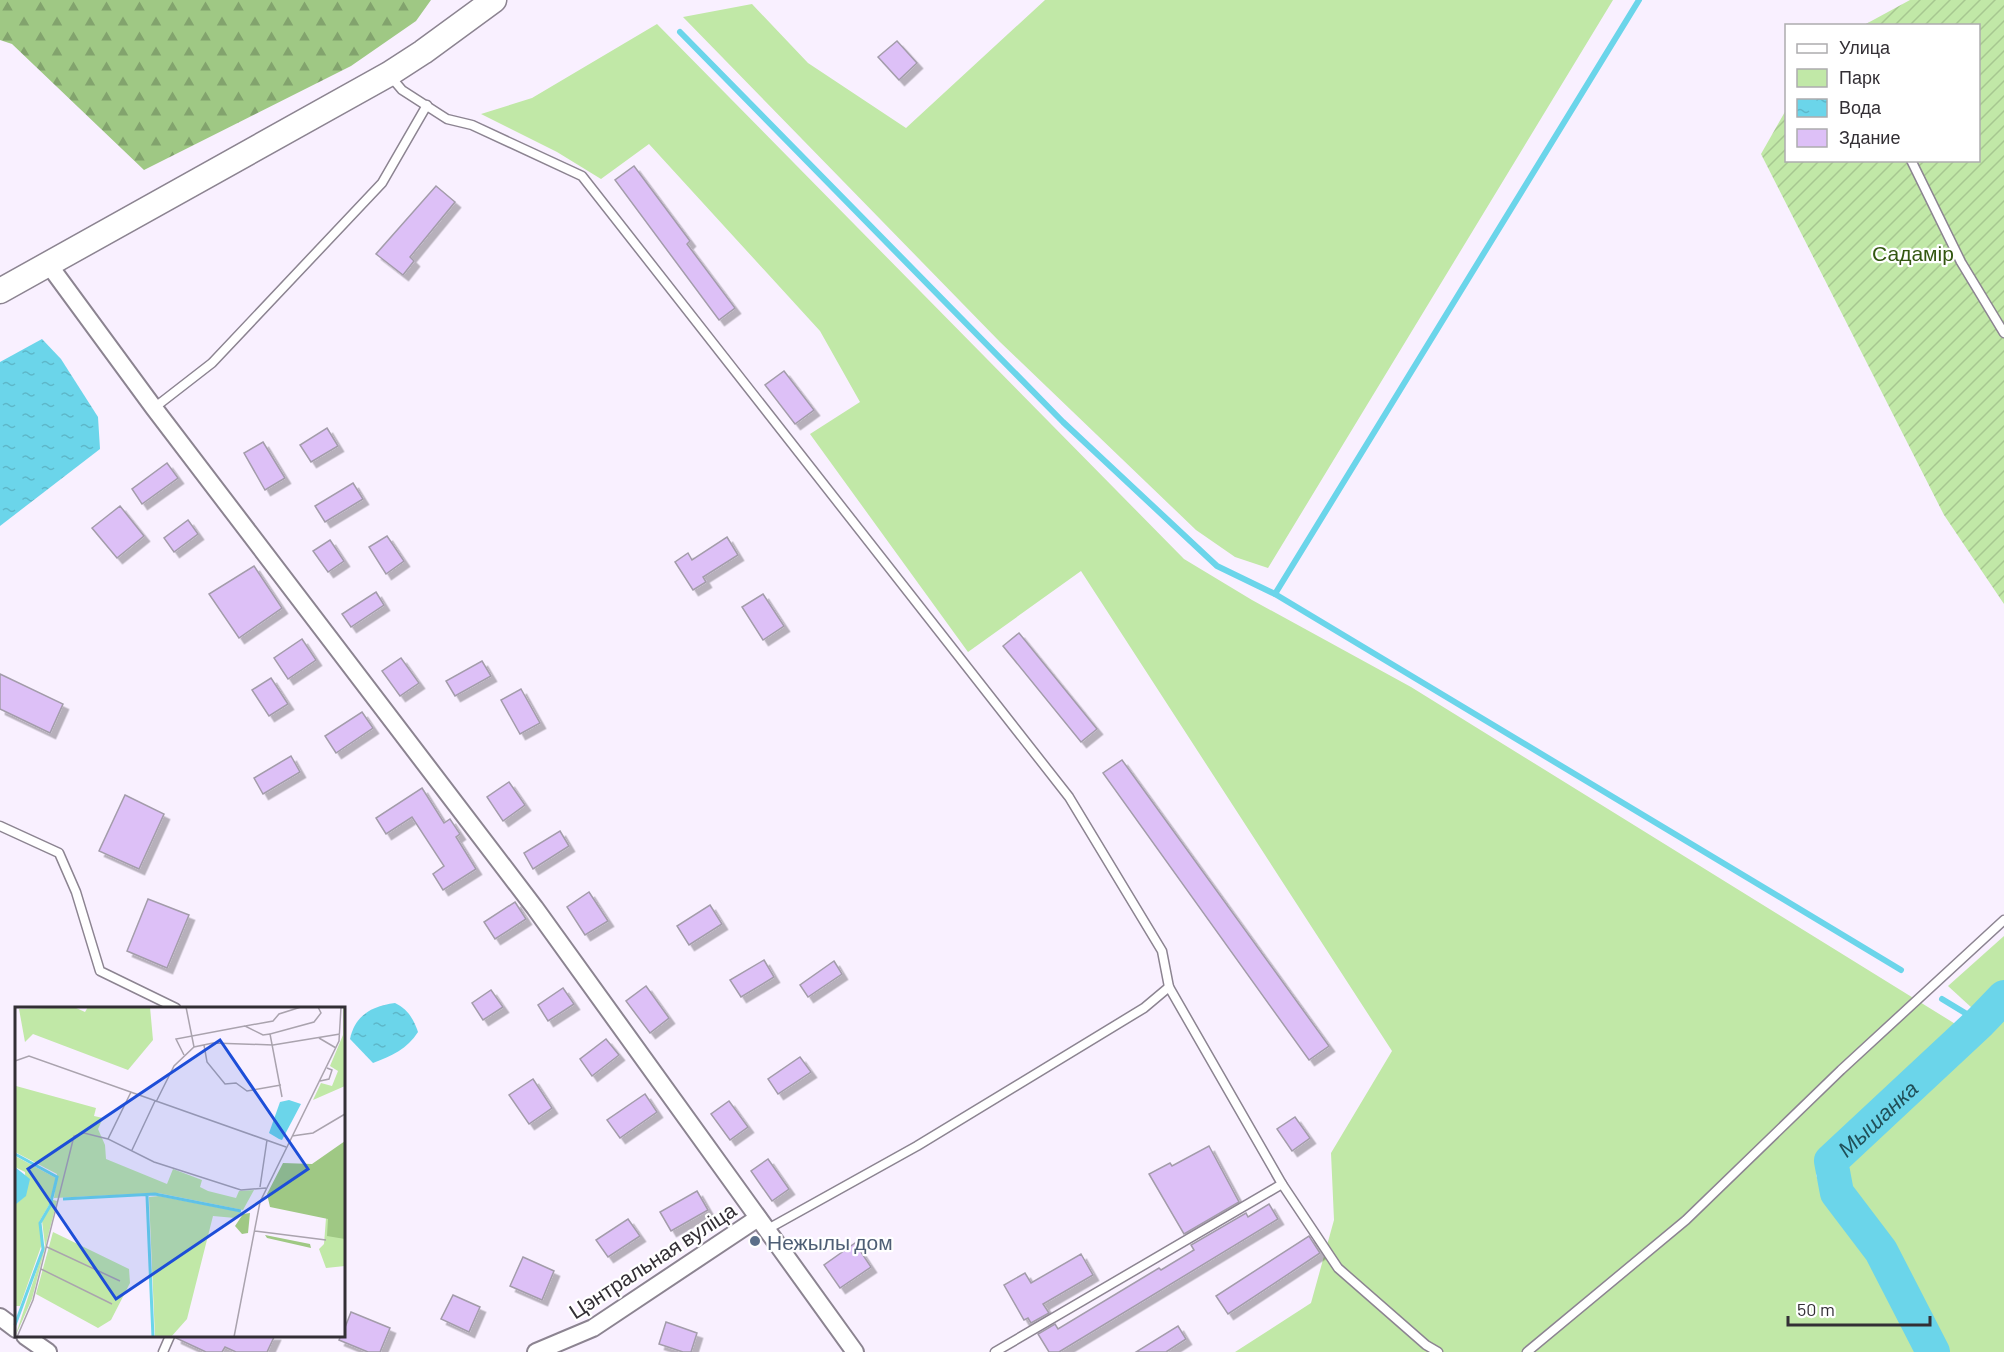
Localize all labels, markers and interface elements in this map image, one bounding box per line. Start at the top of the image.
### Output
legend [1785,24,1980,162]
text: Улица [1839,36,1891,58]
text: Парк [1839,66,1880,88]
text: Вода [1839,96,1882,118]
text: Здание [1839,126,1900,148]
park label: Садамір [1872,240,1954,265]
inset map [15,1007,345,1337]
water label: Мышанка [1832,1074,1922,1162]
street label: Цэнтральная вуліца [564,1196,741,1323]
place label: Нежылы дом [767,1229,893,1254]
marker: Нежылы дом [748,1234,762,1248]
scale bar [1788,1289,1930,1327]
text: 50 m [1797,1298,1835,1320]

